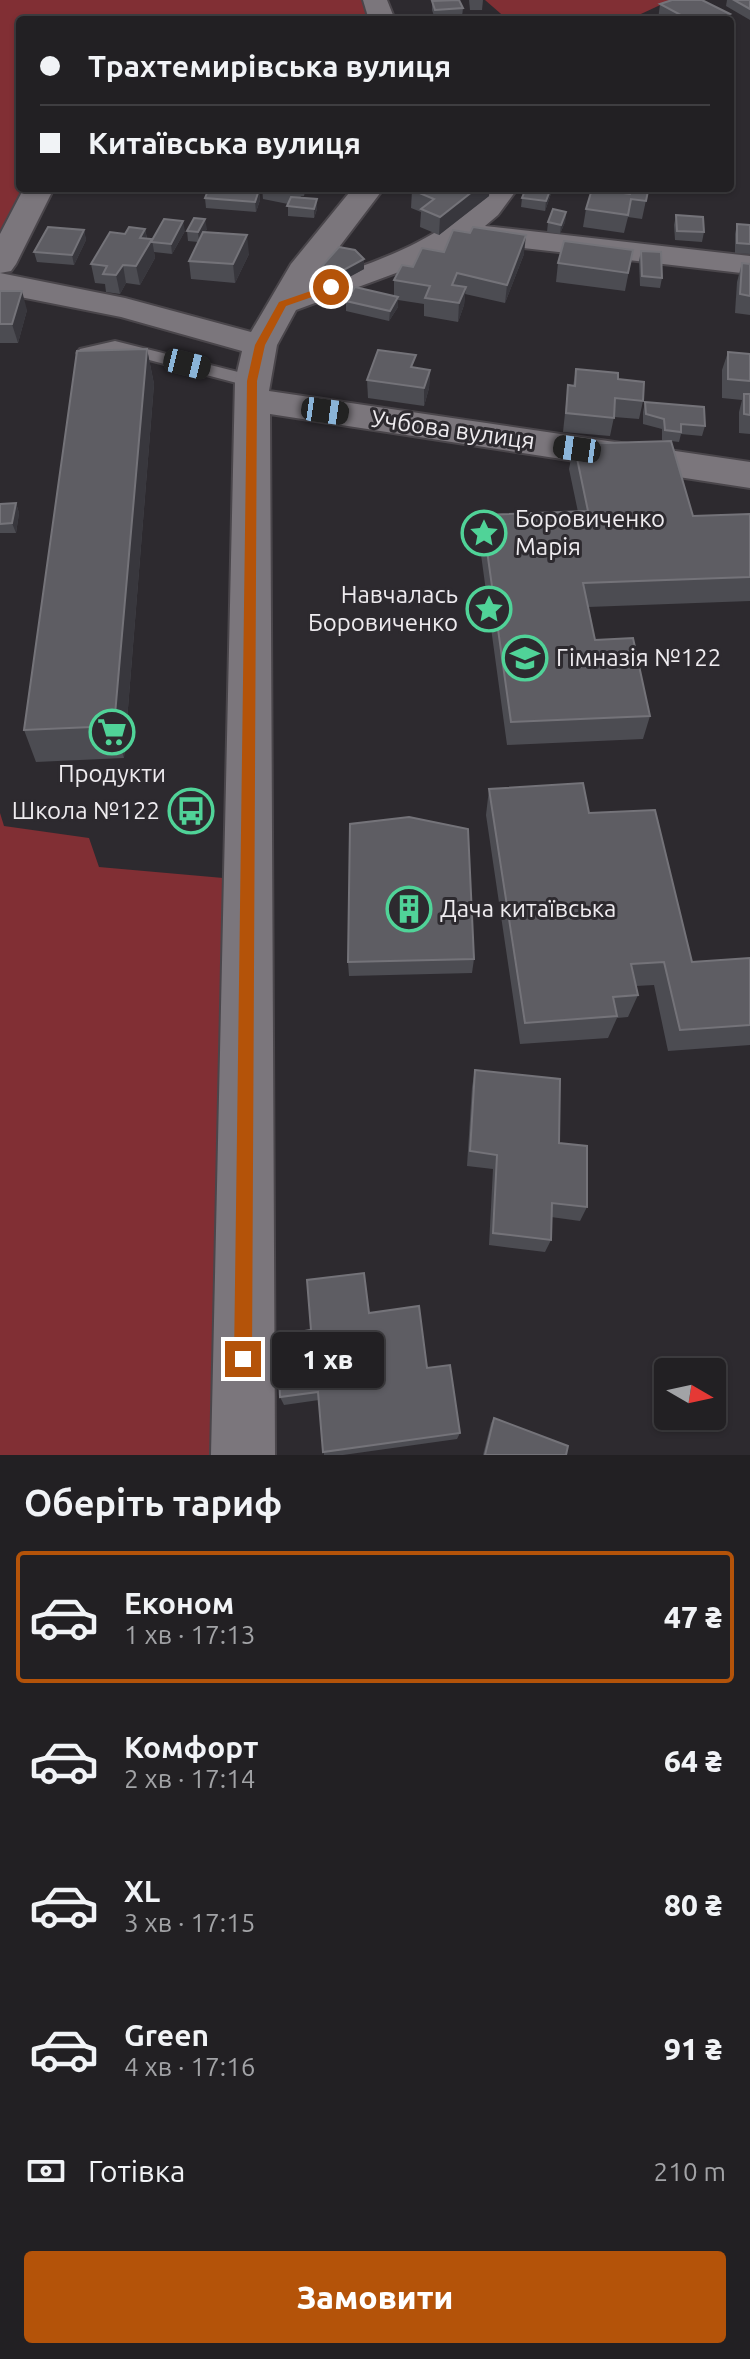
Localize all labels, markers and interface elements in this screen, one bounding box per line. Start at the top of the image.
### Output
text: Трахтемирівська вулиця [88,49,451,83]
text: Китаївська вулиця [88,126,361,160]
route start [313,269,349,305]
car [161,347,213,381]
car [300,396,350,426]
street label: Учбова вулиця [370,405,537,454]
car [552,434,602,464]
place label: Боровиченко Марія [515,505,665,560]
place icon: Боровиченко Марія [460,509,508,557]
place label: Навчалась Боровиченко [308,581,458,636]
place icon: Навчалась Боровиченко [465,585,513,633]
school or university icon: Гімназія №122 [501,634,549,682]
place label: Гімназія №122 [556,644,721,671]
supermarket icon: Продукти [88,708,136,756]
place label: Продукти [58,760,166,787]
bus stop icon: Школа №122 [167,787,215,835]
place label: Школа №122 [12,797,160,824]
building icon: Дача китаївська [385,885,433,933]
place label: Дача китаївська [440,895,616,922]
callout: 1 хв [271,1331,383,1387]
route end [225,1341,261,1377]
text: 1 хв [303,1345,353,1374]
north arrow [654,1358,726,1430]
map controls [654,1358,726,1430]
text: Оберіть тариф [24,1482,282,1523]
icon: car [28,1581,100,1653]
text: Економ [124,1586,234,1620]
text: 47 ₴ [664,1600,722,1634]
text: 1 хв · 17:13 [124,1620,255,1649]
icon: car [28,1725,100,1797]
text: Комфорт [124,1730,258,1764]
text: 64 ₴ [664,1744,722,1778]
text: 2 хв · 17:14 [124,1764,255,1793]
icon: car [28,1869,100,1941]
text: XL [124,1874,160,1908]
text: 80 ₴ [664,1888,722,1922]
text: 3 хв · 17:15 [124,1908,255,1937]
icon: car [28,2013,100,2085]
text: Green [124,2018,209,2052]
text: 91 ₴ [664,2032,722,2066]
text: 4 хв · 17:16 [124,2052,255,2081]
icon: cash [24,2149,68,2193]
text: Готівка [88,2154,185,2188]
text: 210 m [654,2157,726,2186]
button: Замовити [24,2251,726,2343]

